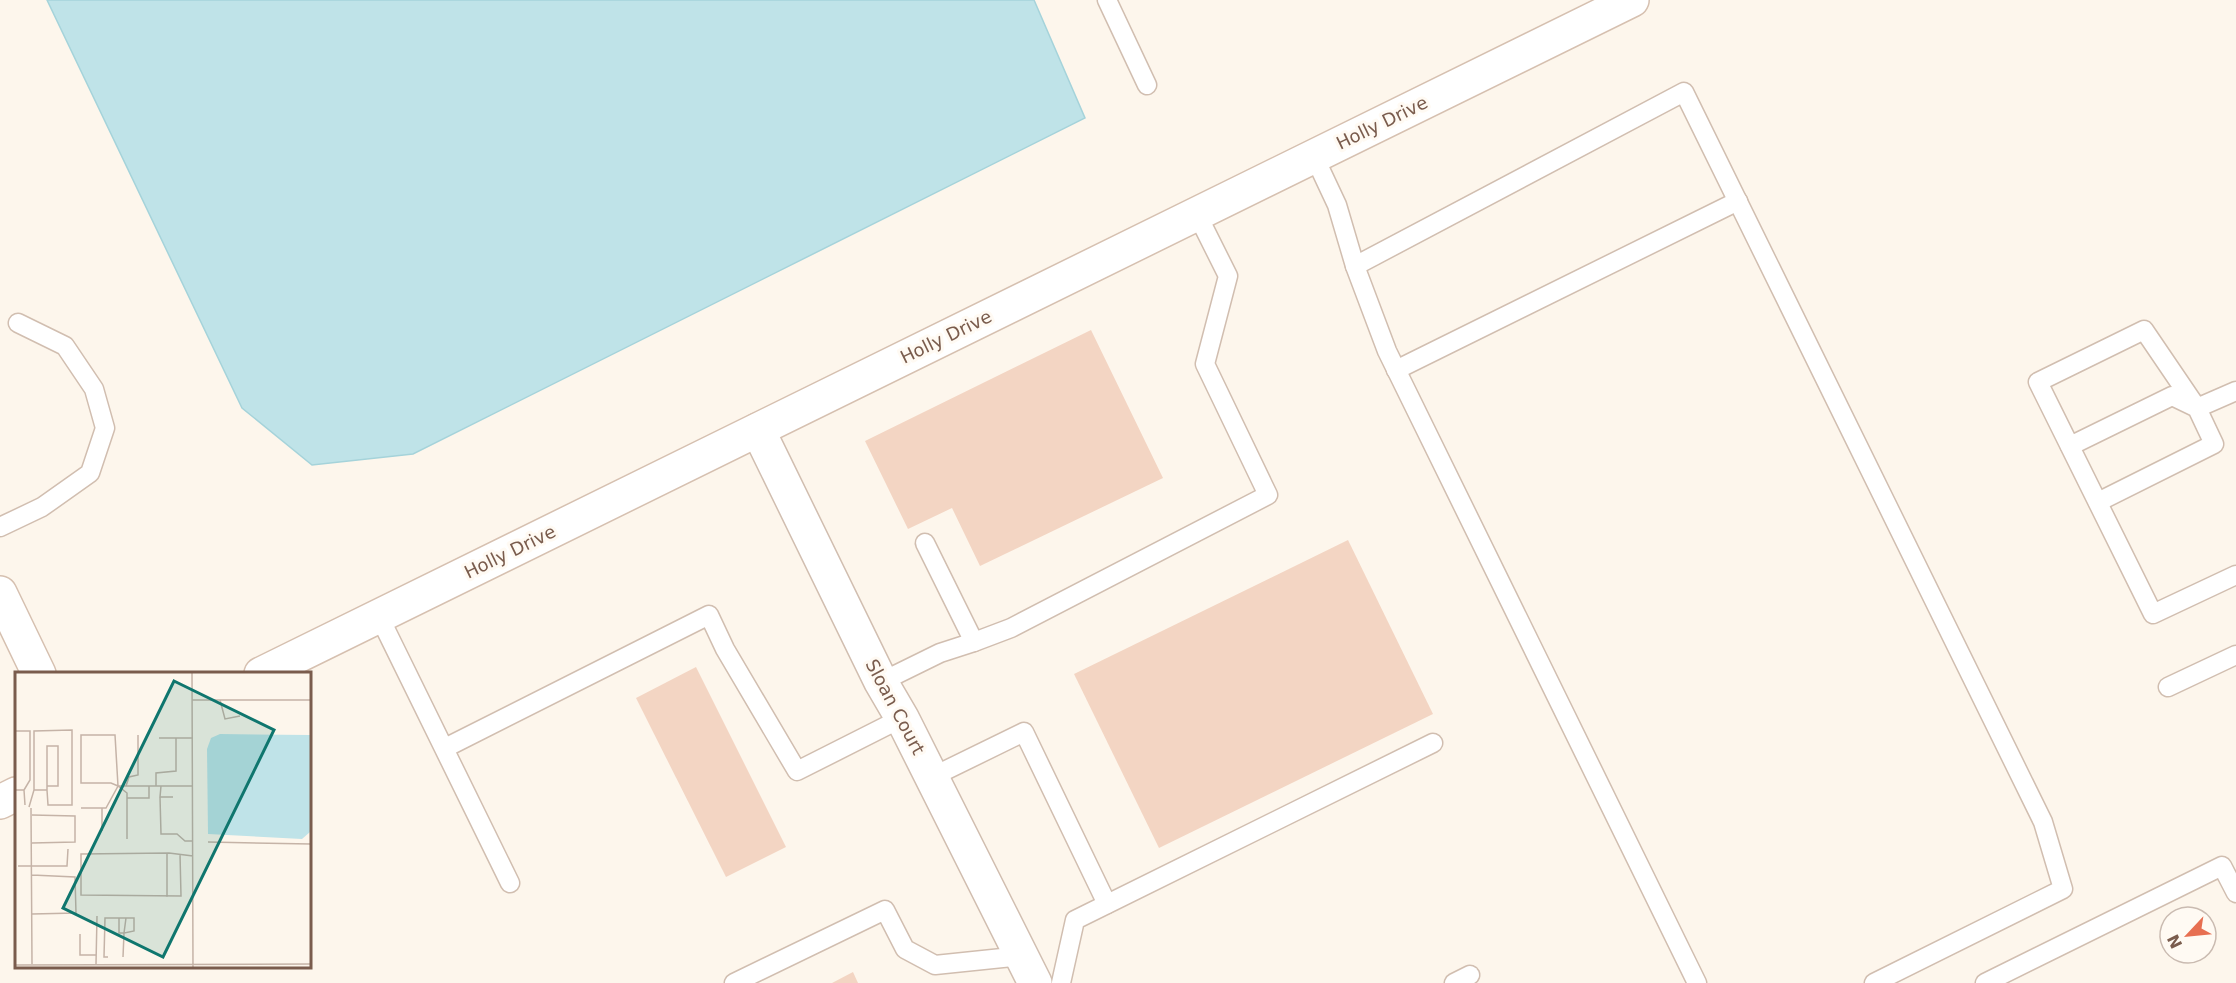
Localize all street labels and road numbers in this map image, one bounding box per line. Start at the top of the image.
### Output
street label: Holly Drive [1333,91,1431,154]
street label: Holly Drive [897,305,995,368]
street label: Holly Drive [461,520,559,583]
street label: Sloan Court [862,655,929,758]

